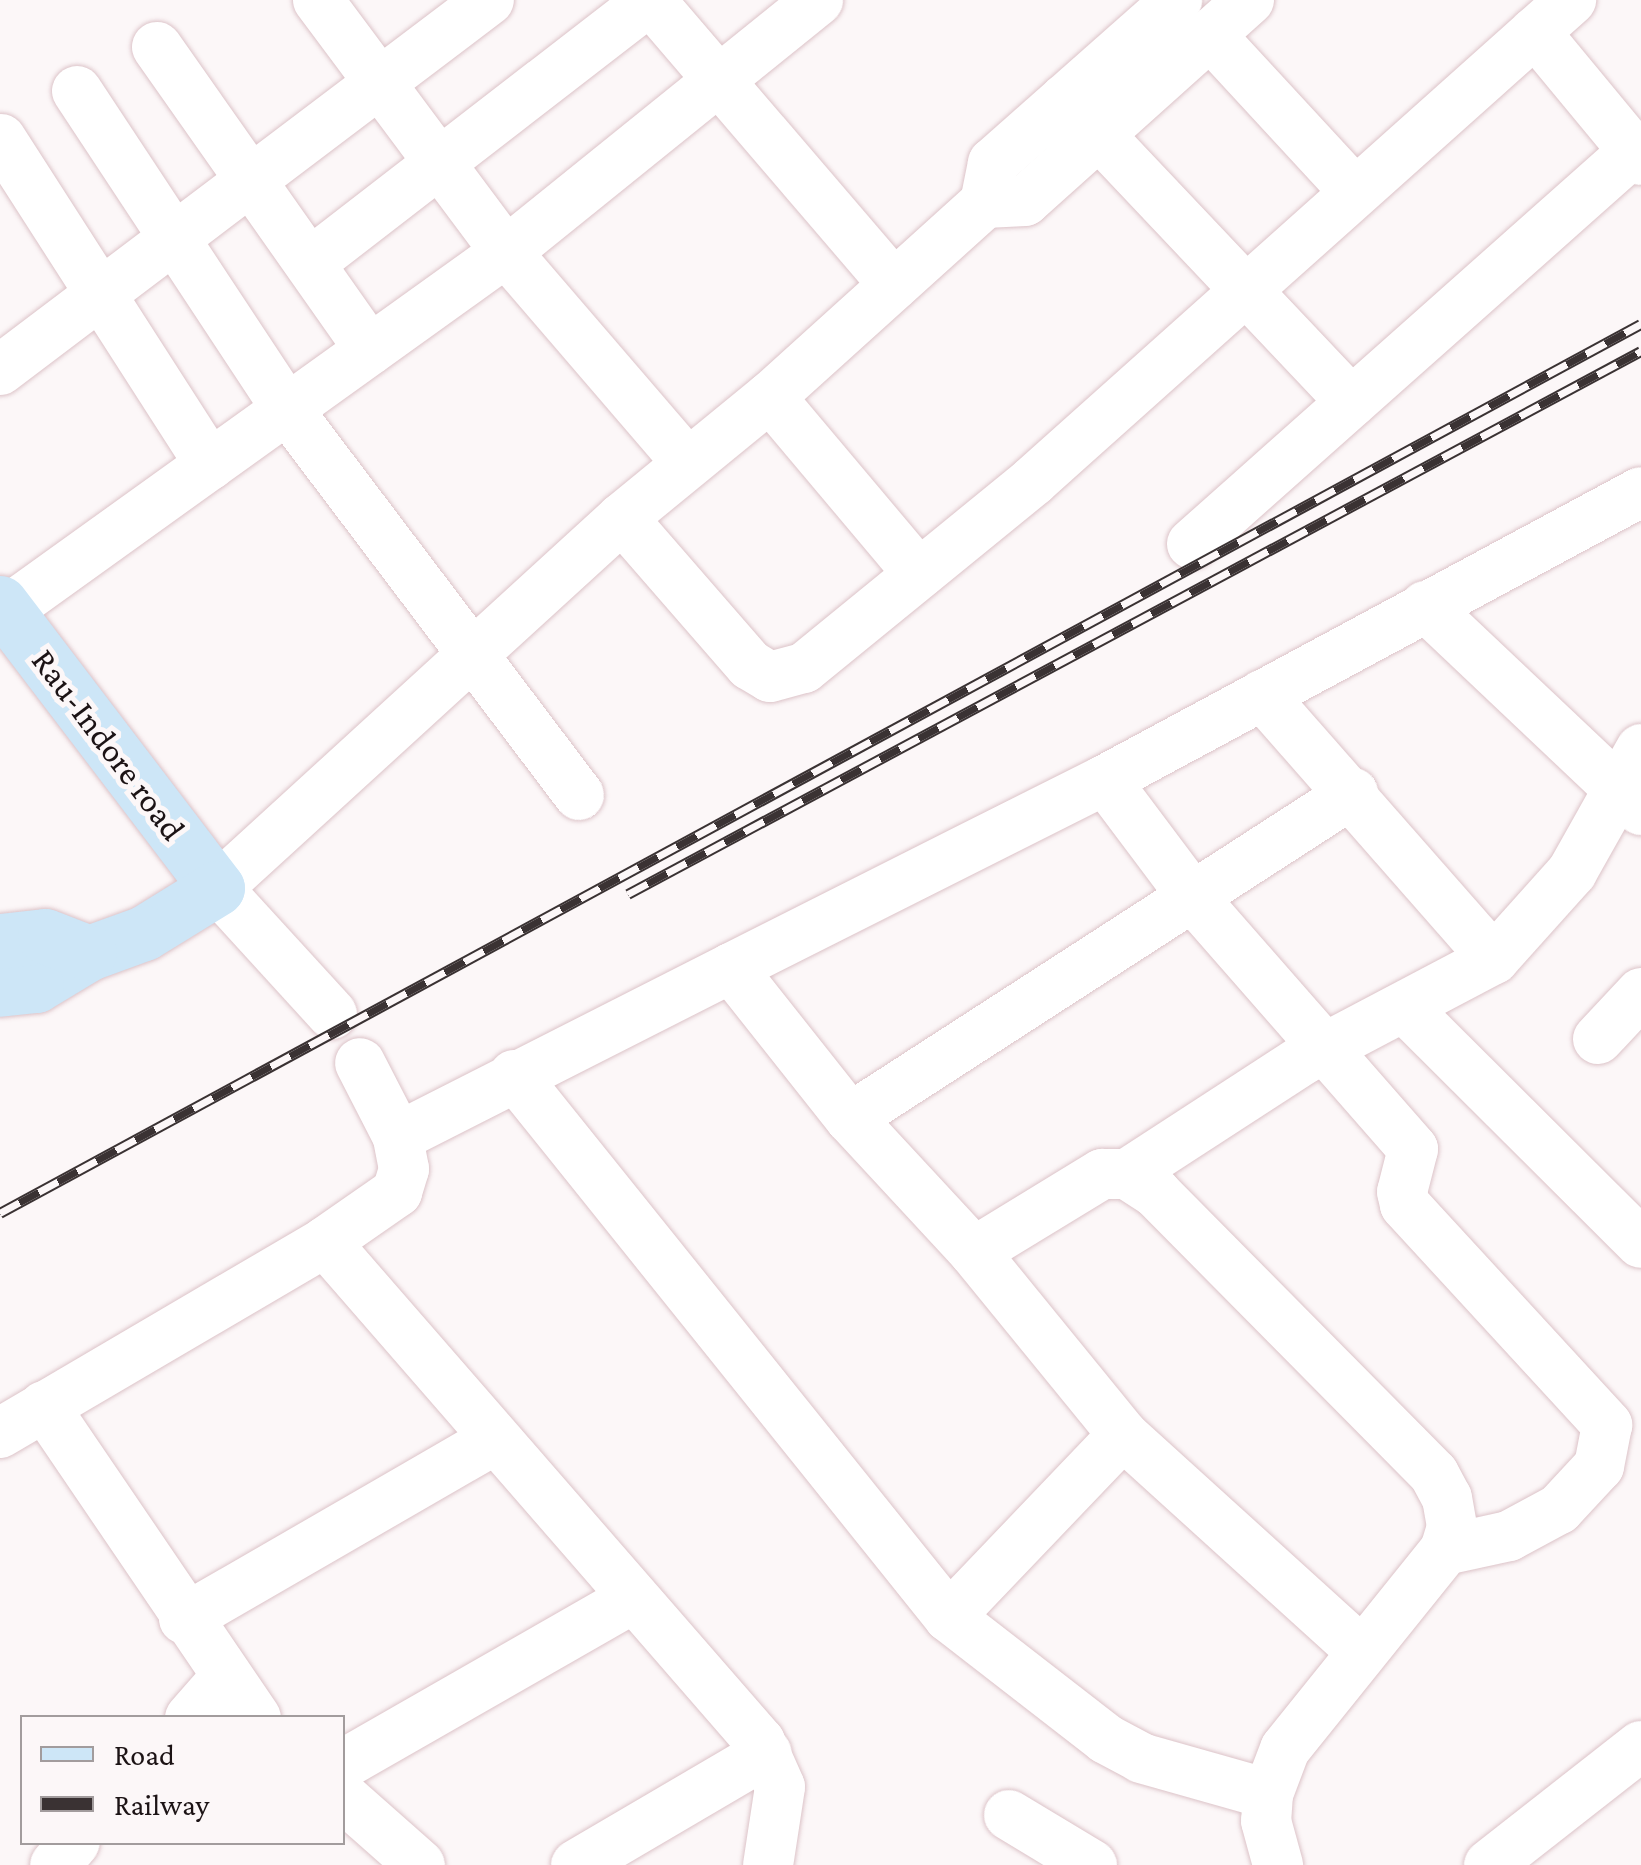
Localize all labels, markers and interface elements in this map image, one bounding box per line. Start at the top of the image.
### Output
street label: Rau-Indore road [22,641,194,849]
legend [20,1715,345,1845]
text: Road [114,1738,175,1771]
text: Railway [114,1788,209,1821]

